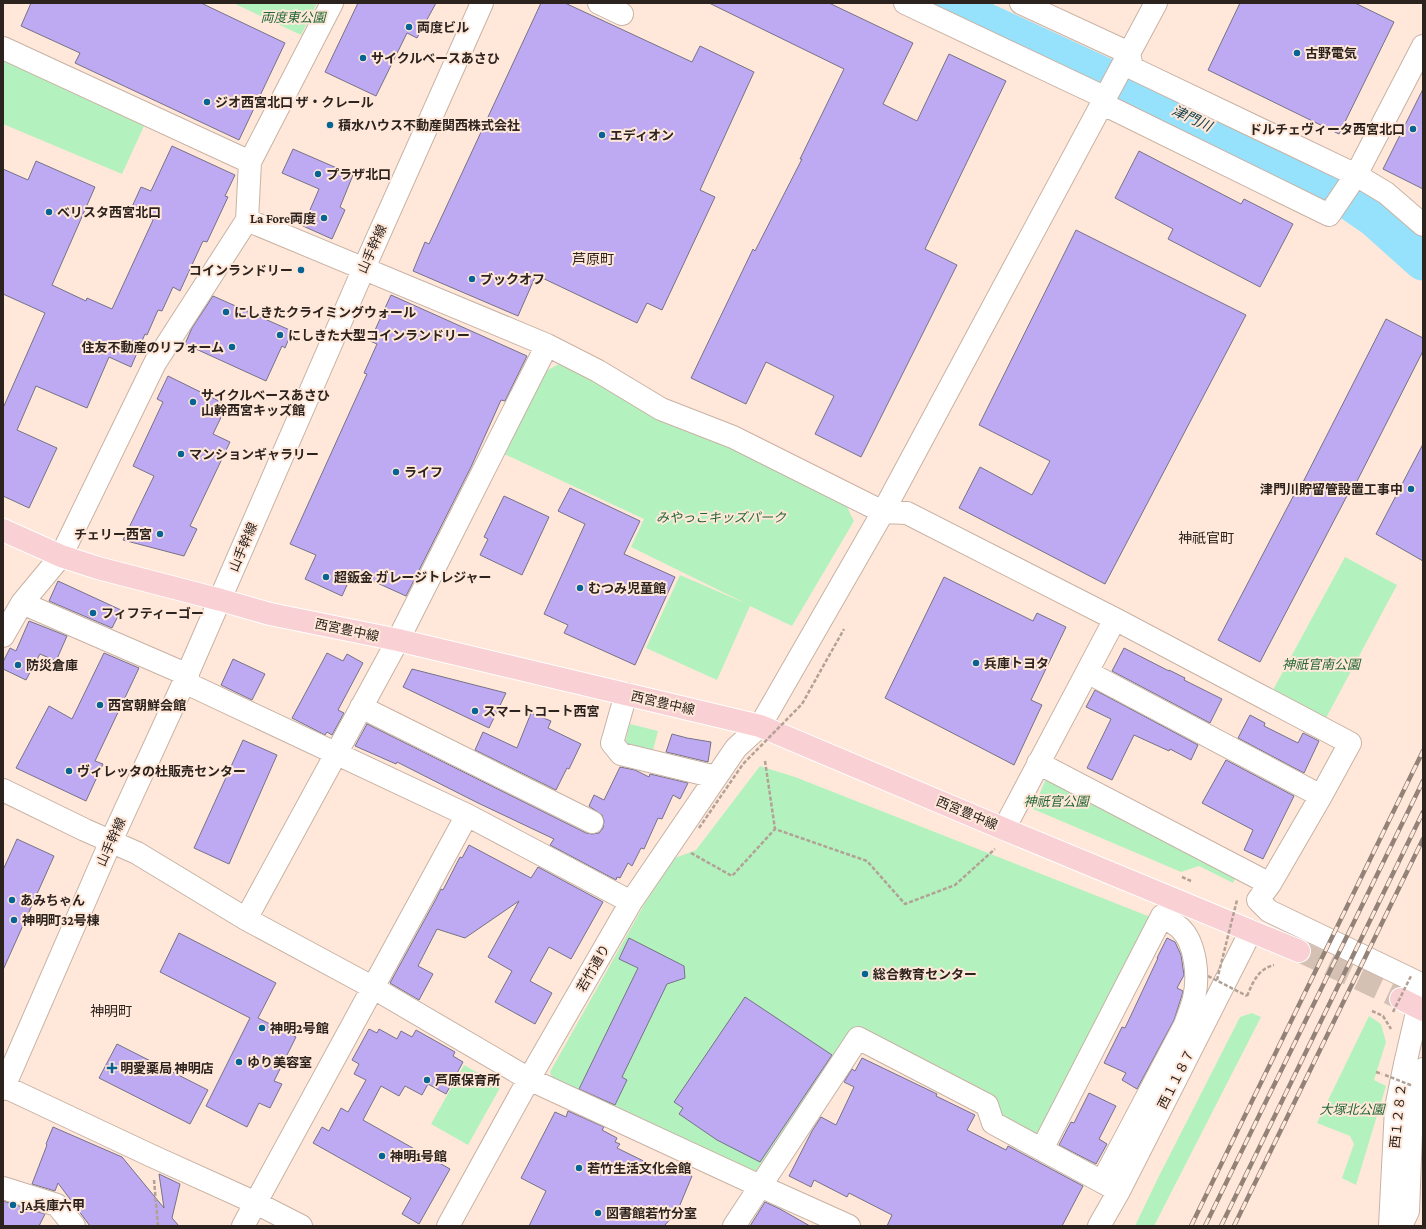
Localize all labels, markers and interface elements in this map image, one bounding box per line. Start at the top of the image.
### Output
park label: 両度東公園 [260,10,327,25]
place label: 両度ビル [417,20,469,35]
marker: 両度ビル [404,22,414,32]
place label: 古野電気 [1305,46,1357,61]
marker: 古野電気 [1292,48,1302,58]
place label: サイクルベースあさひ [371,51,500,66]
marker: サイクルベースあさひ [358,53,368,63]
place label: ジオ西宮北口 ザ・クレール [215,95,374,110]
marker: ジオ西宮北口 ザ・クレール [202,97,212,107]
water label: 津門川 [1170,102,1216,135]
place label: 積水ハウス不動産関西株式会社 [338,118,520,133]
marker: 積水ハウス不動産関西株式会社 [325,120,335,130]
place label: ドルチェヴィータ西宮北口 [1249,122,1405,137]
marker: ドルチェヴィータ西宮北口 [1408,124,1418,134]
place label: エディオン [610,128,674,143]
marker: エディオン [597,130,607,140]
place label: プラザ北口 [326,167,391,182]
marker: プラザ北口 [313,169,323,179]
place label: ベリスタ西宮北口 [57,205,161,220]
marker: ベリスタ西宮北口 [44,207,54,217]
place label: La Fore両度 [250,211,316,226]
marker: La Fore両度 [319,213,329,223]
street label: 山手幹線 [355,222,389,276]
district label: 芦原町 [572,251,614,267]
place label: コインランドリー [189,263,293,278]
marker: コインランドリー [296,265,306,275]
place label: ブックオフ [480,272,545,287]
marker: ブックオフ [467,274,477,284]
place label: にしきたクライミングウォール [234,305,416,320]
marker: にしきたクライミングウォール [221,307,231,317]
place label: にしきた大型コインランドリー [288,328,470,343]
marker: にしきた大型コインランドリー [275,330,285,340]
place label: 住友不動産のリフォーム [81,340,224,355]
marker: 住友不動産のリフォーム [227,342,237,352]
place label: サイクルベースあさひ 山幹西宮キッズ館 [201,388,330,418]
marker: サイクルベースあさひ 山幹西宮キッズ館 [188,397,198,407]
place label: マンションギャラリー [189,447,319,462]
marker: マンションギャラリー [176,449,186,459]
place label: ライフ [404,465,443,480]
marker: ライフ [391,467,401,477]
place label: 津門川貯留管設置工事中 [1260,482,1403,497]
marker: 津門川貯留管設置工事中 [1406,484,1416,494]
park label: みやっこキッズパーク [656,510,787,525]
street label: 山手幹線 [226,520,260,574]
place label: チェリー西宮 [74,527,152,542]
marker: チェリー西宮 [155,529,165,539]
district label: 神祇官町 [1178,530,1234,546]
place label: 超鈑金 ガレージトレジャー [334,570,492,585]
marker: 超鈑金 ガレージトレジャー [321,572,331,582]
place label: むつみ児童館 [588,581,666,596]
marker: むつみ児童館 [575,583,585,593]
place label: フィフティーゴー [101,606,204,621]
marker: フィフティーゴー [88,608,98,618]
street label: 西宮豊中線 [314,616,380,644]
place label: 兵庫トヨタ [984,656,1049,671]
park label: 神祇官南公園 [1282,657,1362,672]
place label: 防災倉庫 [26,658,78,673]
marker: 兵庫トヨタ [971,658,981,668]
marker: 防災倉庫 [13,660,23,670]
street label: 西宮豊中線 [630,688,696,718]
place label: 西宮朝鮮会館 [108,698,186,713]
marker: 西宮朝鮮会館 [95,700,105,710]
place label: スマートコート西宮 [483,704,600,719]
marker: スマートコート西宮 [470,706,480,716]
place label: ヴィレッタの杜販売センター [77,764,246,779]
marker: ヴィレッタの杜販売センター [64,766,74,776]
street label: 西宮豊中線 [934,793,1000,833]
park label: 神祇官公園 [1023,794,1090,809]
street label: 山手幹線 [94,815,128,869]
place label: あみちゃん [20,893,85,908]
marker: あみちゃん [7,895,17,905]
place label: 神明町32号棟 [22,913,100,928]
marker: 神明町32号棟 [9,915,19,925]
street label: 若竹通り [574,942,612,994]
place label: 総合教育センター [872,967,977,982]
marker: 総合教育センター [860,969,870,979]
district label: 神明町 [90,1003,132,1019]
place label: 神明2号館 [270,1021,329,1036]
marker: 神明2号館 [257,1023,267,1033]
street label: 西１１８７ [1155,1047,1197,1111]
place label: ゆり美容室 [247,1055,312,1070]
marker: ゆり美容室 [234,1057,244,1067]
place label: 明愛薬局 神明店 [120,1061,214,1076]
marker: 明愛薬局 神明店 [107,1063,117,1073]
place label: 芦原保育所 [435,1073,500,1088]
marker: 芦原保育所 [422,1075,432,1085]
street label: 西１２８２ [1387,1083,1409,1149]
park label: 大塚北公園 [1319,1102,1386,1117]
place label: 神明1号館 [390,1149,447,1164]
marker: 神明1号館 [377,1151,387,1161]
place label: 若竹生活文化会館 [587,1161,691,1176]
marker: 若竹生活文化会館 [574,1163,584,1173]
place label: JA兵庫六甲 [19,1198,85,1213]
marker: JA兵庫六甲 [8,1200,18,1210]
place label: 図書館若竹分室 [606,1206,697,1221]
marker: 図書館若竹分室 [593,1208,603,1218]

